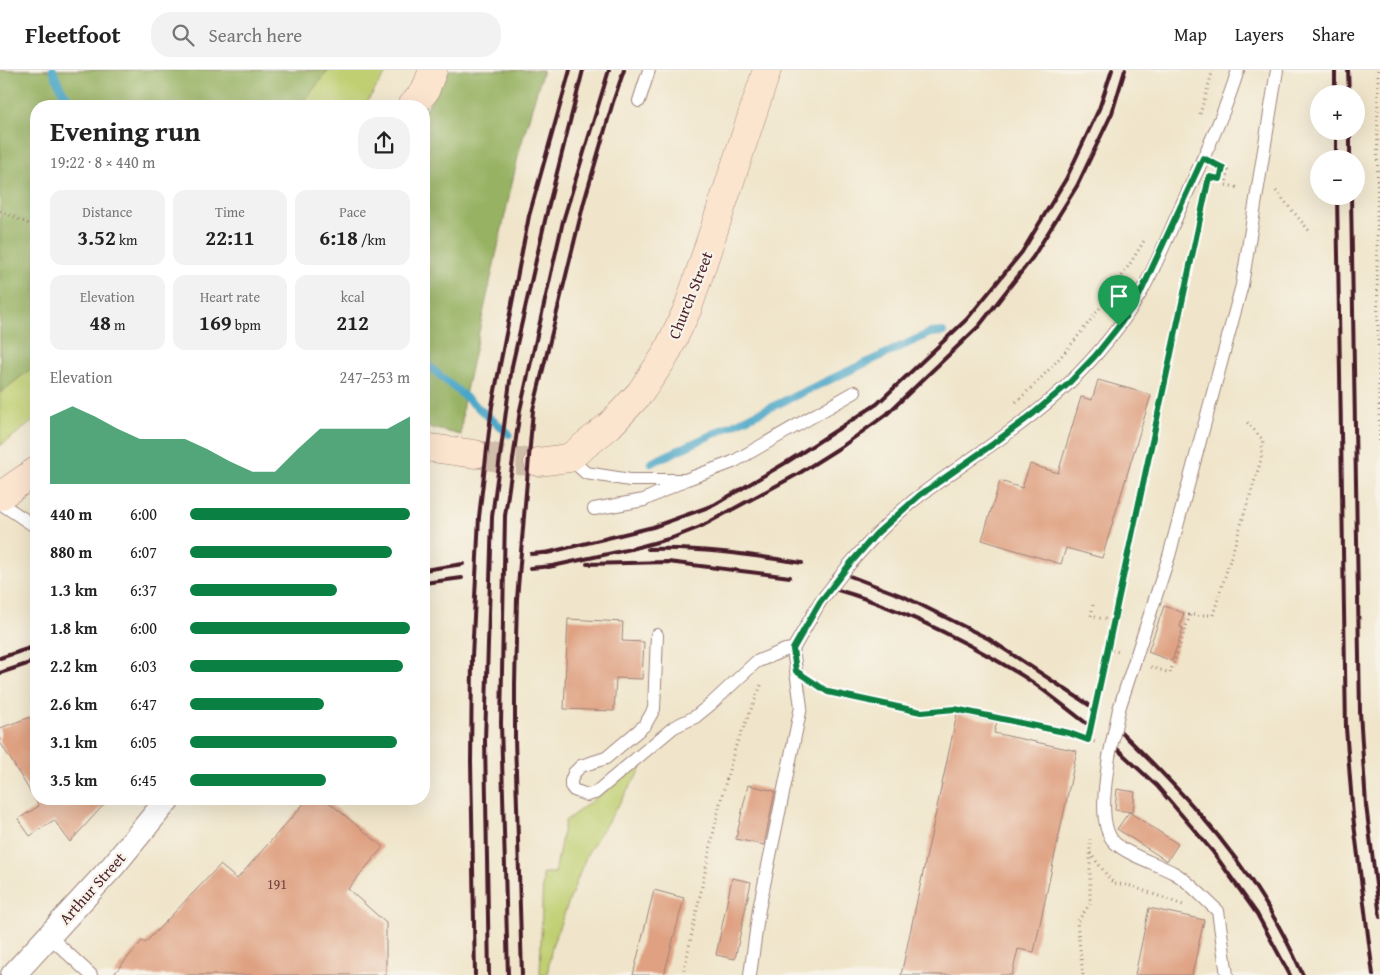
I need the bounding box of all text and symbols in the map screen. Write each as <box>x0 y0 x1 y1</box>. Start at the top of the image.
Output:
search box <box>151 12 501 57</box>
text: Fleetfoot <box>25 17 121 52</box>
icon: search <box>169 21 197 49</box>
text: Search here <box>209 21 302 49</box>
text: Map <box>1174 21 1207 48</box>
text: Layers <box>1235 21 1284 48</box>
text: Share <box>1312 21 1355 48</box>
map controls <box>1310 85 1365 205</box>
button: + <box>1310 85 1365 140</box>
text: Evening run <box>50 110 201 151</box>
button: share <box>358 117 410 169</box>
text: 19:22 · 8 × 440 m <box>50 150 155 174</box>
button: − <box>1310 150 1365 205</box>
text: Distance <box>82 202 132 222</box>
text: Time <box>215 202 245 222</box>
text: Pace <box>339 202 366 222</box>
text: 3.52 <box>77 222 116 253</box>
text: 22:11 <box>205 222 255 253</box>
text: 6:18 <box>319 222 358 253</box>
text: km <box>116 230 137 250</box>
text: /km <box>358 230 386 250</box>
street label: Church Street <box>662 247 719 342</box>
pin <box>1098 275 1140 326</box>
icon: arrive <box>1105 282 1133 310</box>
text: Elevation <box>80 287 135 307</box>
text: Heart rate <box>200 287 260 307</box>
text: kcal <box>341 287 365 307</box>
text: 48 <box>89 307 111 338</box>
text: 169 <box>199 307 232 338</box>
text: 212 <box>336 307 369 338</box>
text: m <box>111 315 125 335</box>
text: bpm <box>232 315 261 335</box>
text: Elevation <box>50 365 113 389</box>
text: 247–253 m <box>340 365 410 389</box>
text: 440 m <box>50 502 92 526</box>
text: 6:00 <box>130 502 157 526</box>
text: 880 m <box>50 540 92 564</box>
text: 6:07 <box>130 540 157 564</box>
text: 1.3 km <box>50 578 97 602</box>
text: 6:37 <box>130 578 157 602</box>
text: 1.8 km <box>50 616 97 640</box>
text: 6:00 <box>130 616 157 640</box>
text: 2.2 km <box>50 654 97 678</box>
text: 6:03 <box>130 654 157 678</box>
text: 2.6 km <box>50 692 97 716</box>
text: 6:47 <box>130 692 157 716</box>
text: 3.1 km <box>50 730 97 754</box>
text: 6:05 <box>130 730 157 754</box>
text: 3.5 km <box>50 768 97 792</box>
text: 6:45 <box>130 768 157 792</box>
street label: Arthur Street <box>53 846 131 930</box>
house number: 191 <box>267 874 287 894</box>

